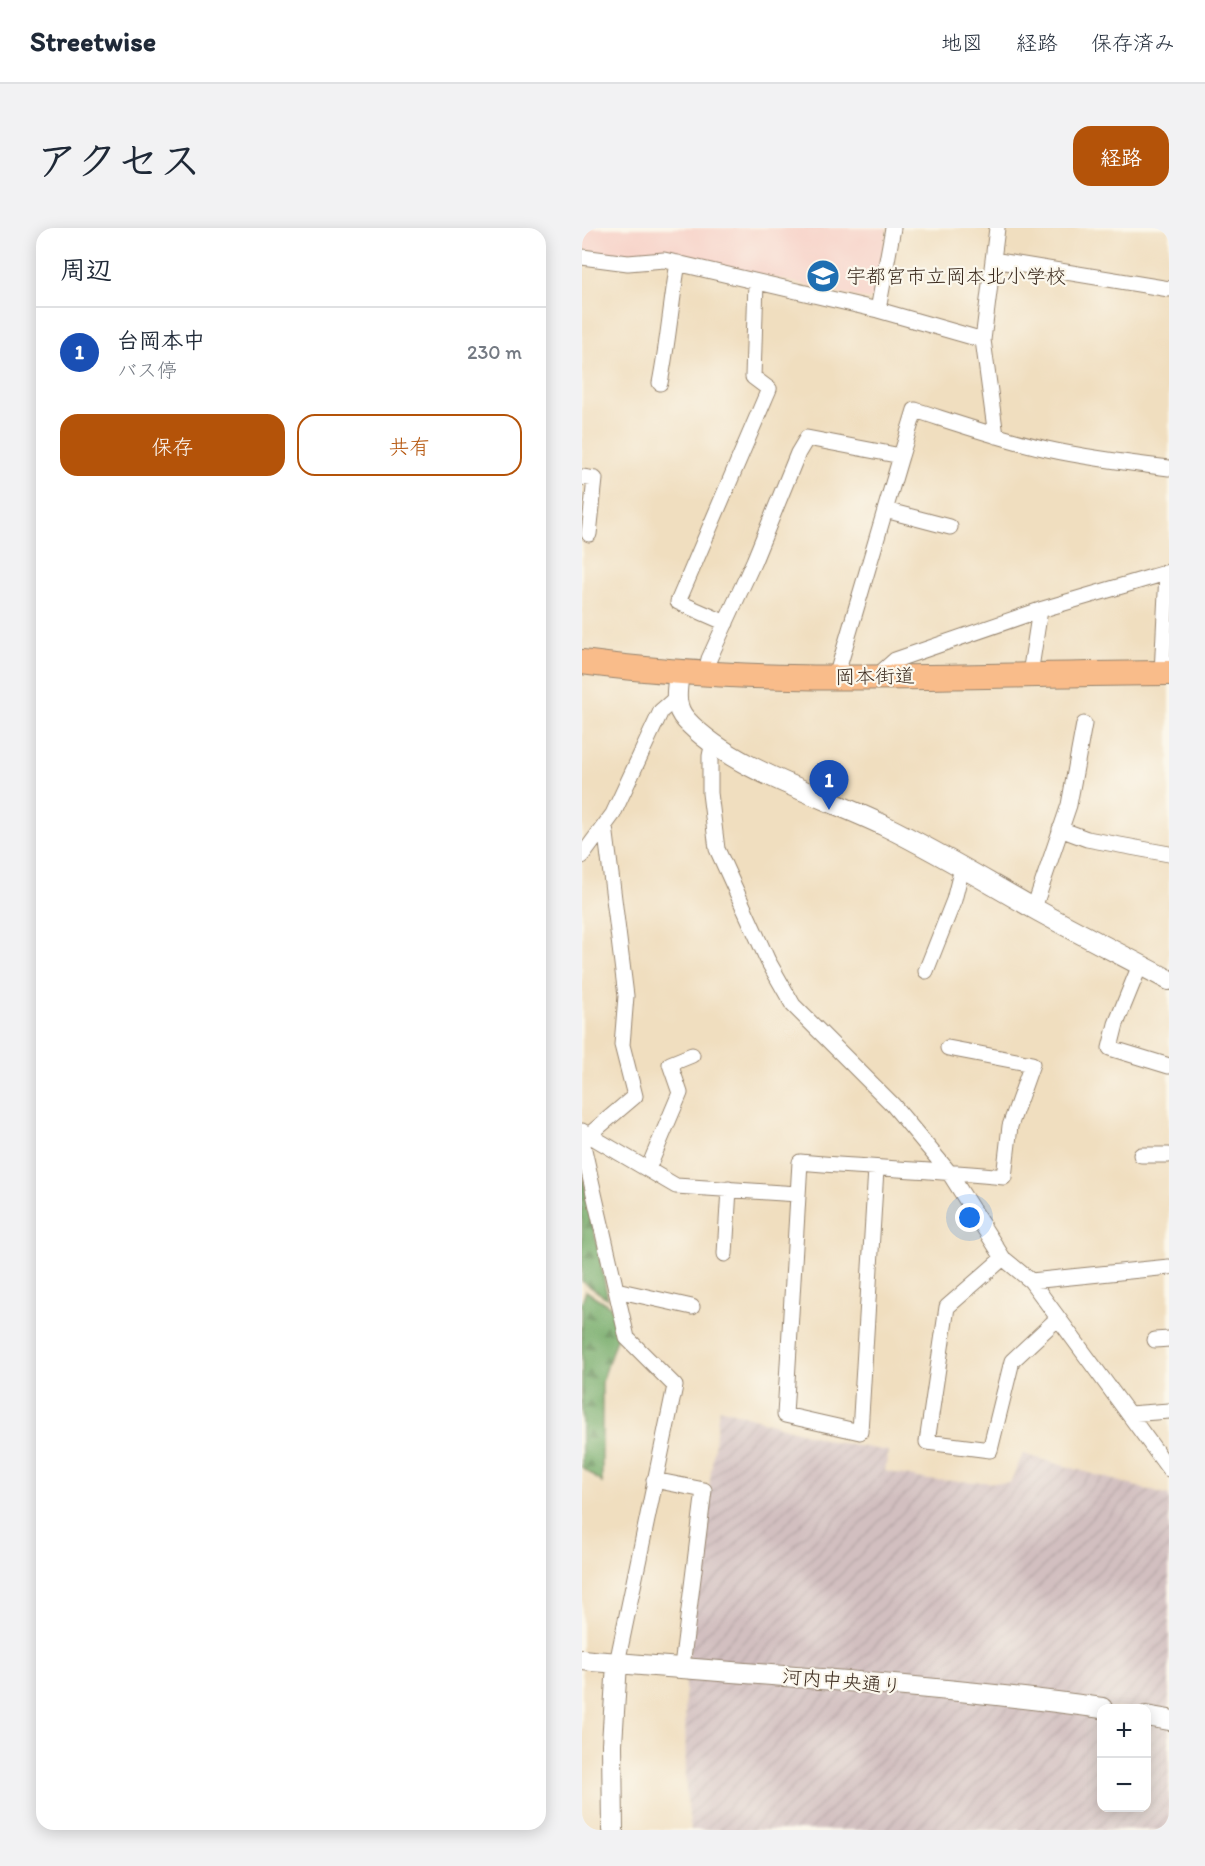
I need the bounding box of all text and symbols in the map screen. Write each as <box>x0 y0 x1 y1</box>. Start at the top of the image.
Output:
text: Streetwise <box>30 24 156 58</box>
text: 地図 <box>941 30 983 55</box>
text: 経路 <box>1016 30 1058 55</box>
text: 保存済み <box>1091 30 1175 55</box>
button: 経路 <box>1073 126 1169 186</box>
text: アクセス <box>36 135 201 186</box>
text: 周辺 <box>60 254 112 286</box>
school or university icon: 宇都宮市立岡本北小学校 <box>805 258 841 294</box>
place label: 宇都宮市立岡本北小学校 <box>846 264 1066 288</box>
text: 台岡本中 <box>117 327 205 354</box>
text: 1 <box>75 340 84 364</box>
text: 230 m <box>467 340 522 364</box>
text: バス停 <box>117 358 177 382</box>
button: 保存 <box>60 414 285 476</box>
button: 共有 <box>297 414 522 476</box>
street label: 岡本街道 <box>835 663 915 689</box>
pin: 1 <box>810 760 848 810</box>
your location <box>955 1203 984 1232</box>
street label: 河内中央通り <box>781 1664 903 1698</box>
map controls <box>1097 1704 1151 1812</box>
button: + <box>1097 1704 1151 1758</box>
button: − <box>1097 1758 1151 1812</box>

